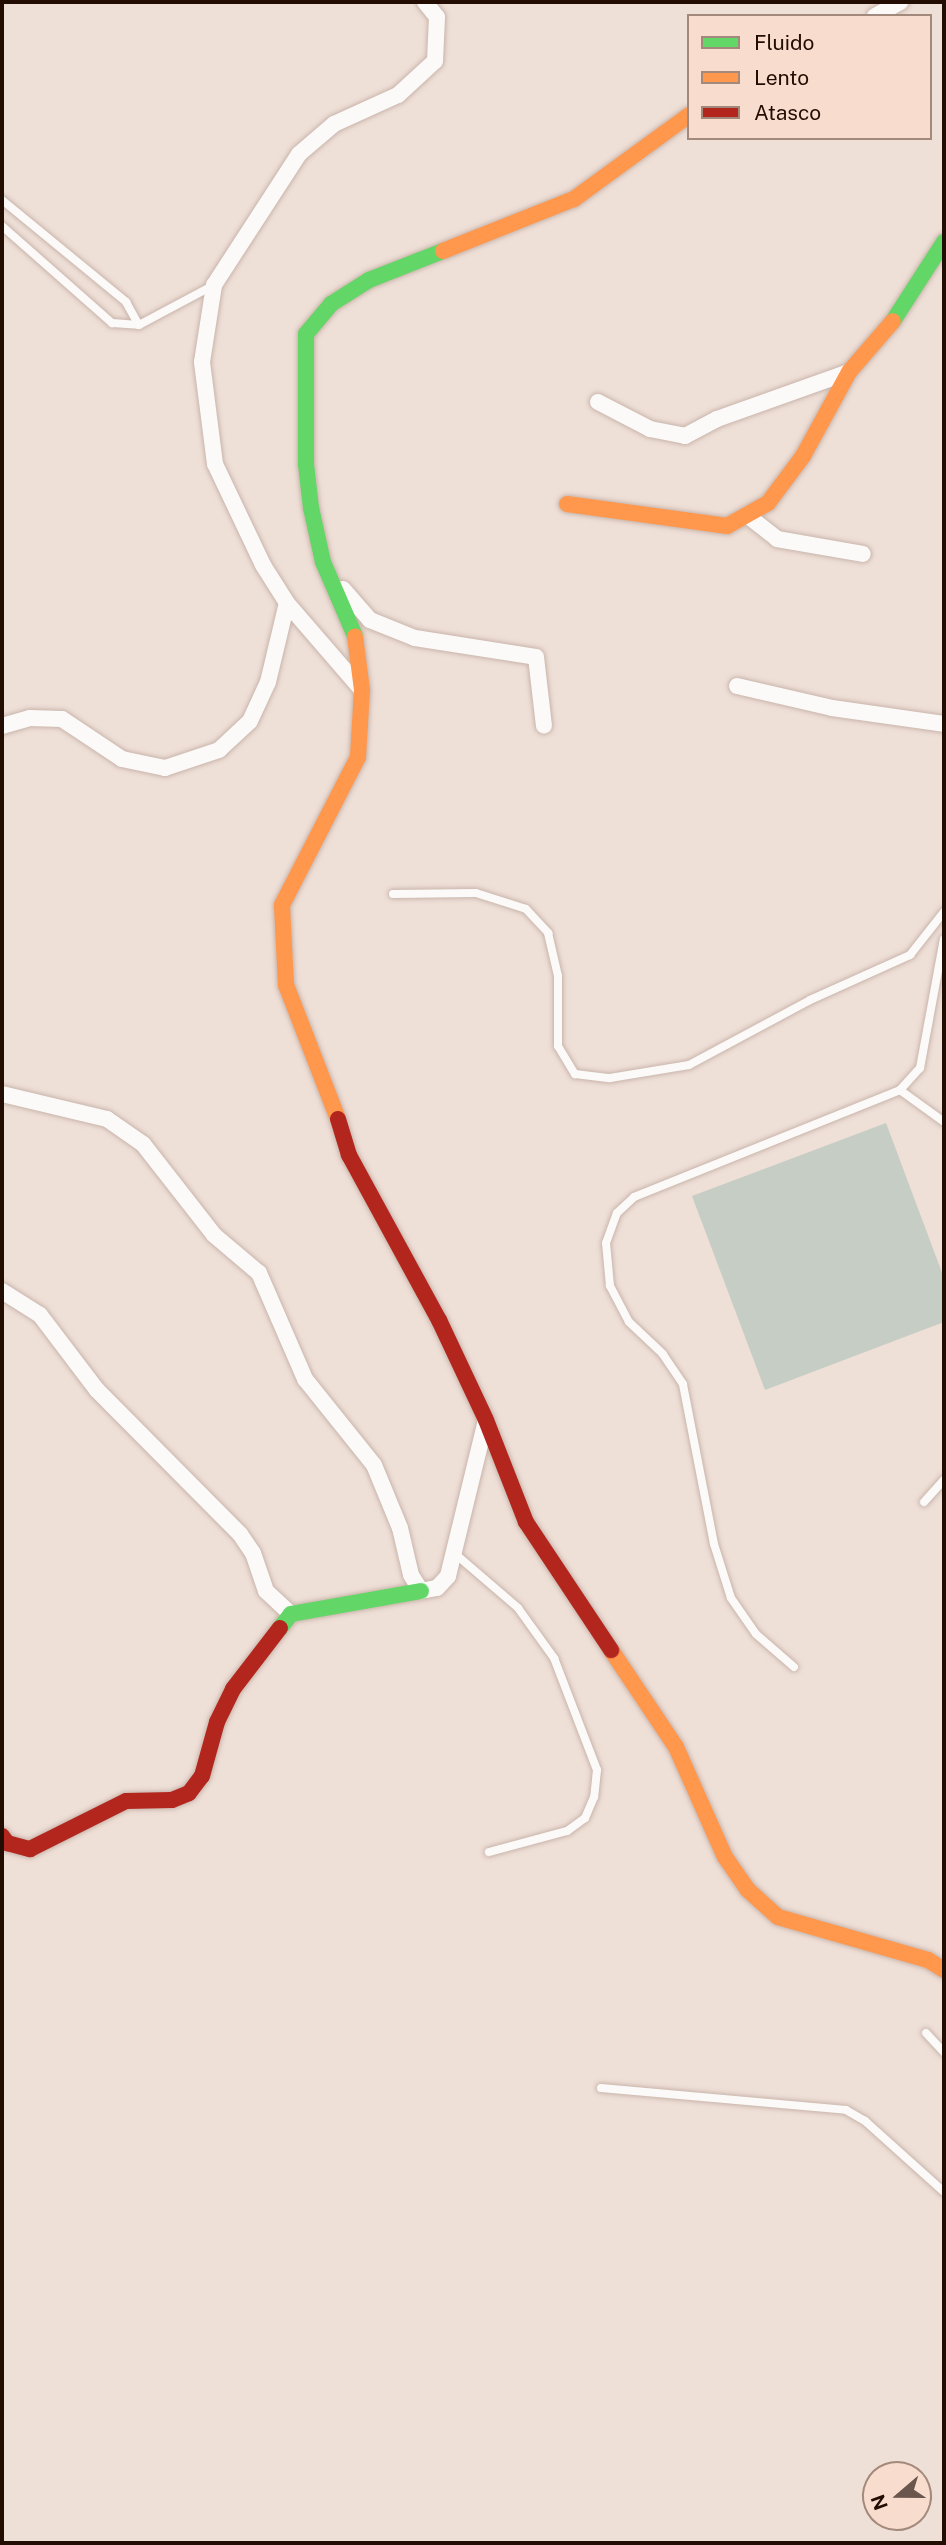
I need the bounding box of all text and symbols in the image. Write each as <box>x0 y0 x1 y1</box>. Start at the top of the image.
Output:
legend <box>687 14 932 140</box>
text: Fluido <box>754 30 814 55</box>
text: Lento <box>754 65 809 90</box>
text: Atasco <box>754 100 821 125</box>
north arrow <box>862 2461 932 2531</box>
text: N <box>866 2492 892 2513</box>

